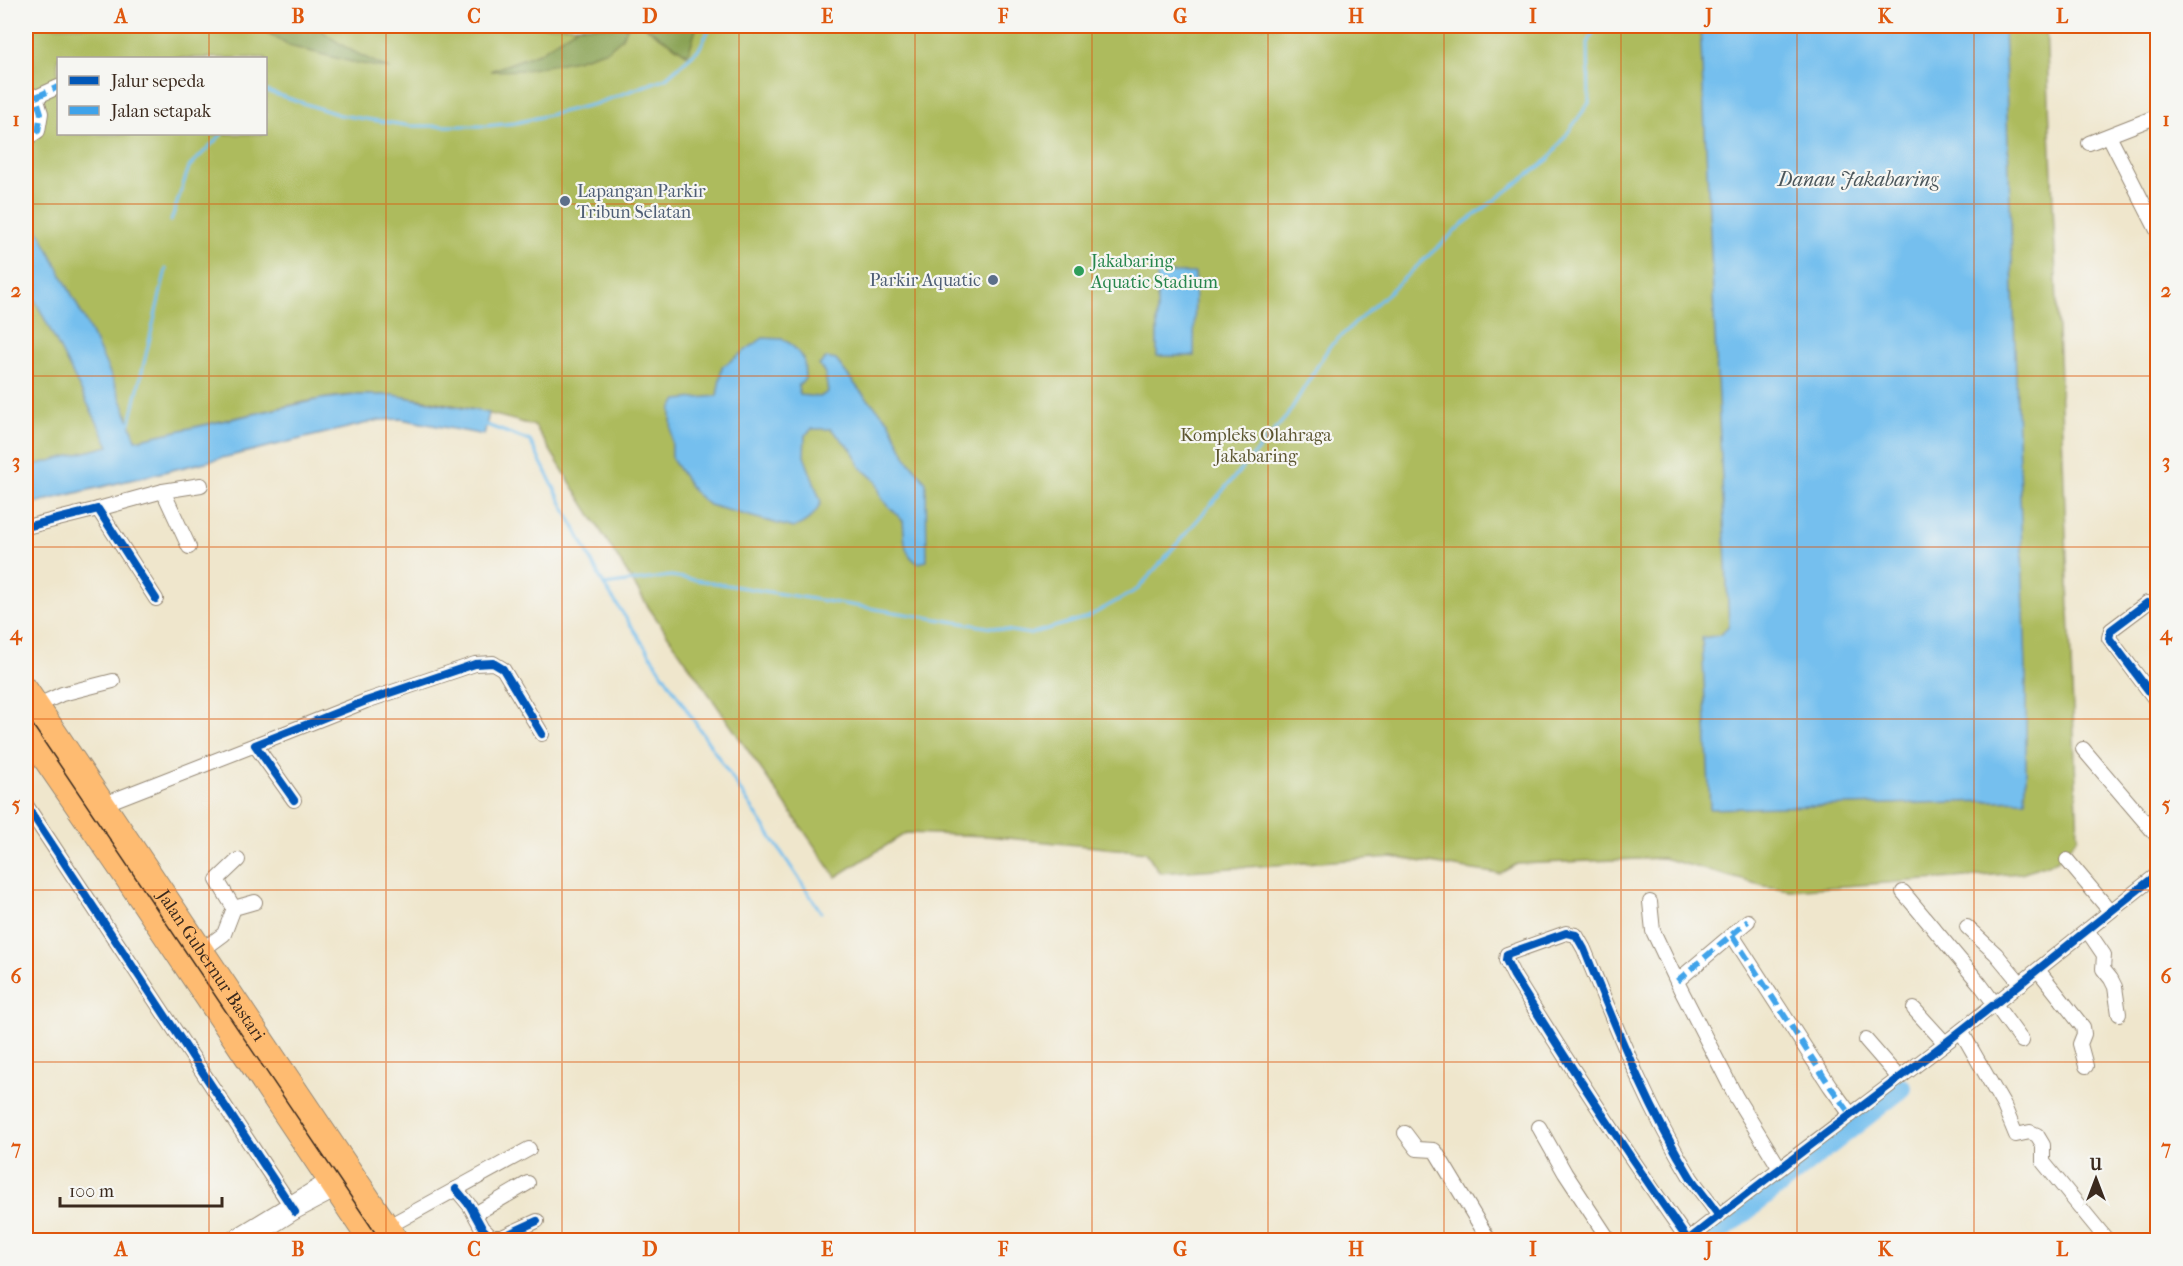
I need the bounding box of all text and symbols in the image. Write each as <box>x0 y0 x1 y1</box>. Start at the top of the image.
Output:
text: A <box>113 5 129 28</box>
text: B <box>291 5 305 28</box>
text: C <box>467 5 481 28</box>
text: D <box>642 5 658 28</box>
text: E <box>821 5 833 28</box>
text: F <box>997 5 1009 28</box>
text: G <box>1173 5 1187 28</box>
text: H <box>1348 5 1364 28</box>
text: I <box>1529 5 1537 28</box>
text: J <box>1703 5 1713 28</box>
text: K <box>1878 5 1894 28</box>
text: L <box>2056 5 2069 28</box>
legend <box>57 57 267 135</box>
text: Jalur sepeda <box>109 71 205 92</box>
text: Jalan setapak <box>109 101 212 122</box>
text: 1 <box>12 108 20 131</box>
text: 1 <box>2162 108 2170 131</box>
water label: Danau Jakabaring <box>1776 168 1939 191</box>
place label: Lapangan Parkir Tribun Selatan <box>577 181 706 223</box>
marker: Lapangan Parkir Tribun Selatan <box>558 194 572 208</box>
place label: Jakabaring Aquatic Stadium <box>1089 251 1218 293</box>
marker: Jakabaring Aquatic Stadium <box>1072 264 1086 278</box>
place label: Parkir Aquatic <box>869 270 981 291</box>
marker: Parkir Aquatic <box>986 273 1000 287</box>
text: 2 <box>11 279 21 302</box>
text: 2 <box>2161 279 2171 302</box>
park label: Kompleks Olahraga Jakabaring <box>1180 425 1332 467</box>
text: 3 <box>12 450 20 473</box>
text: 3 <box>2162 450 2170 473</box>
text: 4 <box>9 622 23 646</box>
text: 4 <box>2159 622 2173 646</box>
text: 5 <box>12 793 21 816</box>
text: 5 <box>2162 793 2171 816</box>
street label: Jalan Gubernur Bastari <box>152 884 270 1046</box>
text: 6 <box>11 965 23 988</box>
text: 6 <box>2161 965 2173 988</box>
text: 7 <box>10 1136 21 1159</box>
text: 7 <box>2160 1136 2171 1159</box>
north arrow <box>2066 1149 2126 1209</box>
text: U <box>2089 1155 2103 1174</box>
scale bar <box>60 1170 222 1208</box>
text: 100 m <box>69 1181 114 1202</box>
text: A <box>113 1238 129 1261</box>
text: B <box>291 1238 305 1261</box>
text: C <box>467 1238 481 1261</box>
text: D <box>642 1238 658 1261</box>
text: E <box>821 1238 833 1261</box>
text: F <box>997 1238 1009 1261</box>
text: G <box>1173 1238 1187 1261</box>
text: H <box>1348 1238 1364 1261</box>
text: I <box>1529 1238 1537 1261</box>
text: J <box>1703 1238 1713 1261</box>
text: K <box>1878 1238 1894 1261</box>
text: L <box>2056 1238 2069 1261</box>

